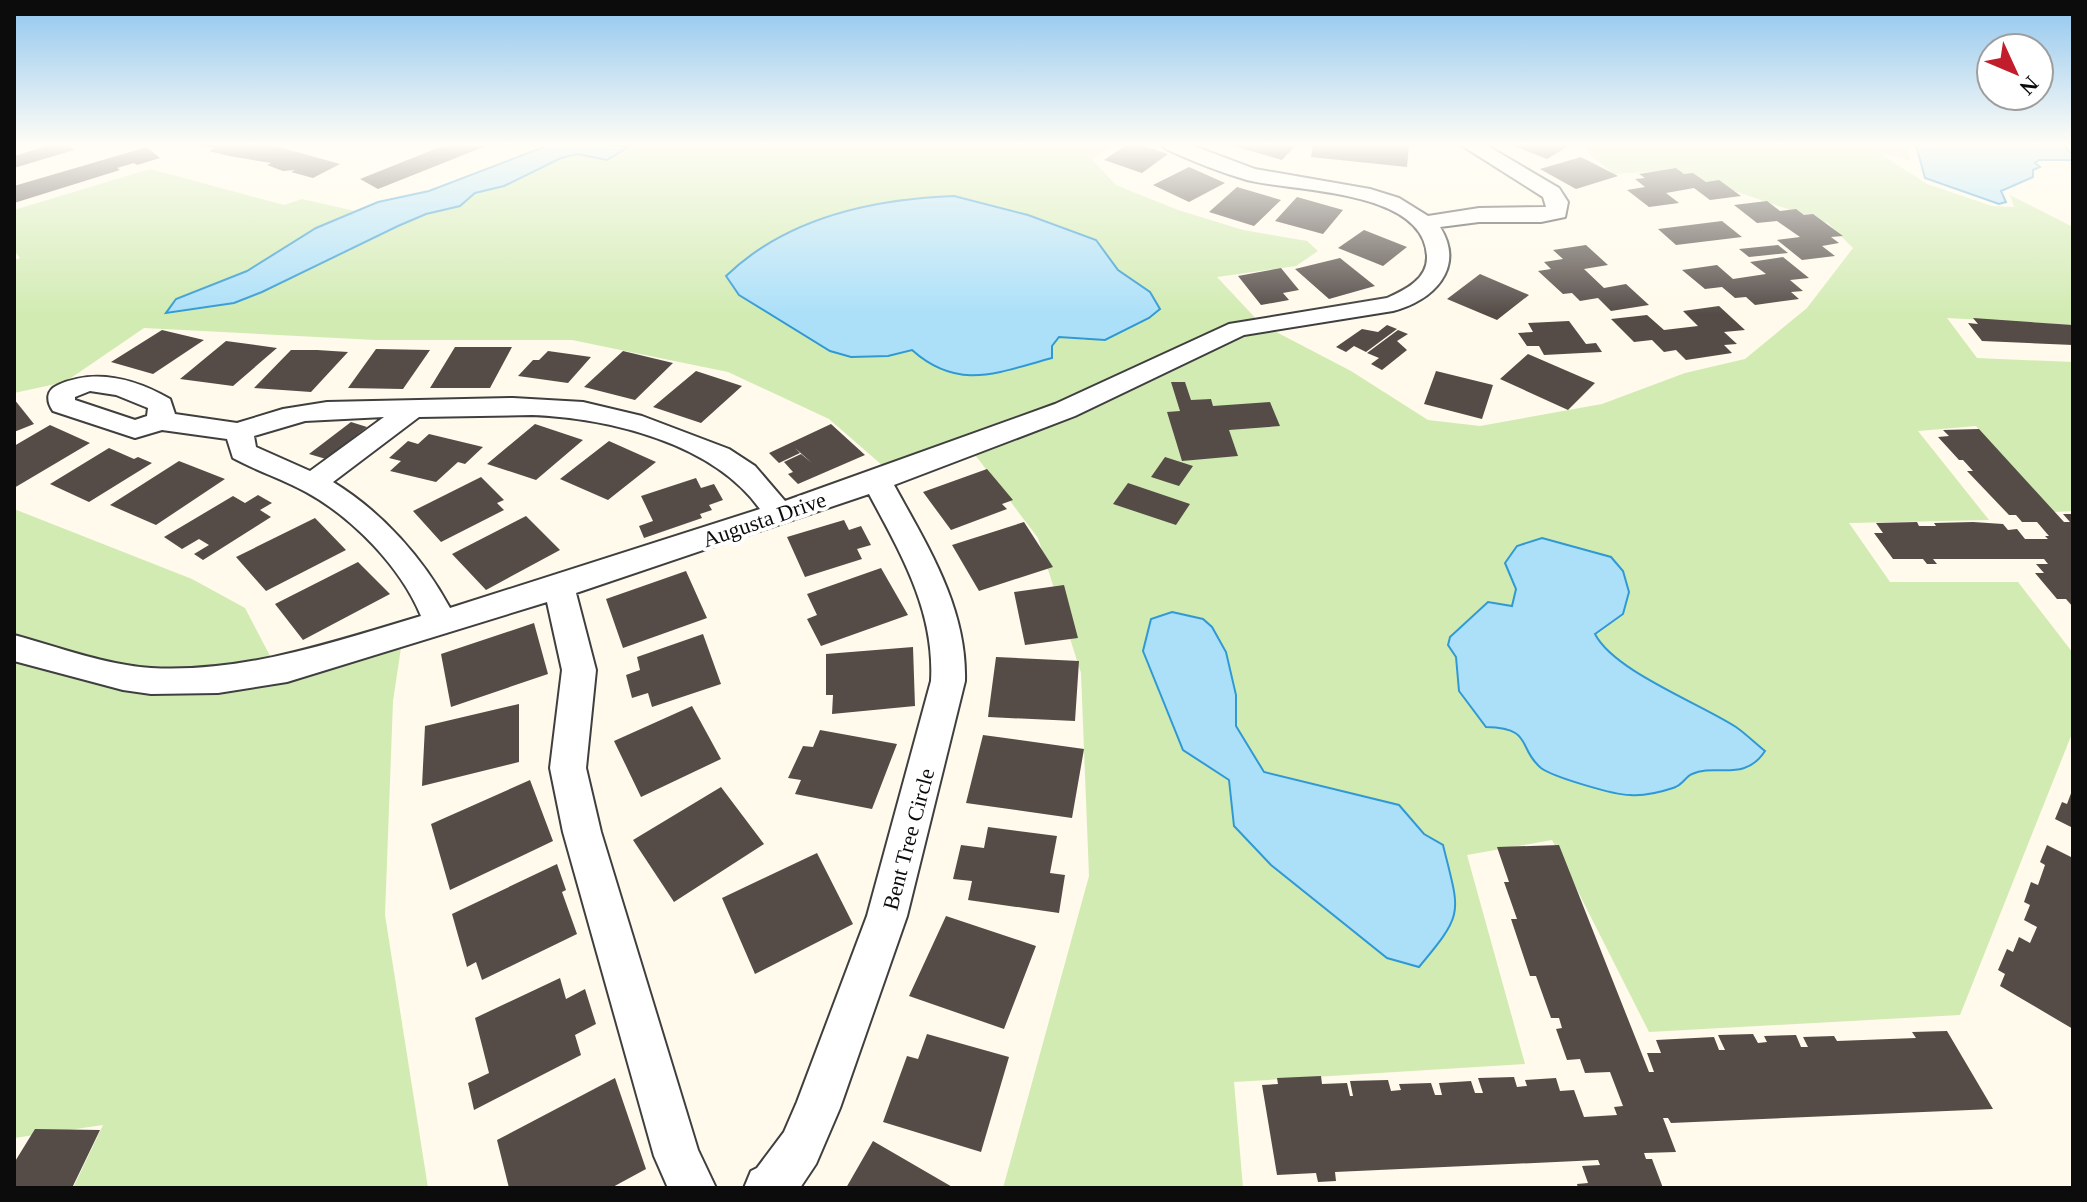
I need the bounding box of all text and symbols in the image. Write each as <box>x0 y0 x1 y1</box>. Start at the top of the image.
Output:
north arrow <box>1975 32 2055 112</box>
text: N <box>2014 71 2044 100</box>
street label: Augusta Drive <box>699 487 829 552</box>
street label: Bent Tree Circle <box>878 766 939 913</box>

